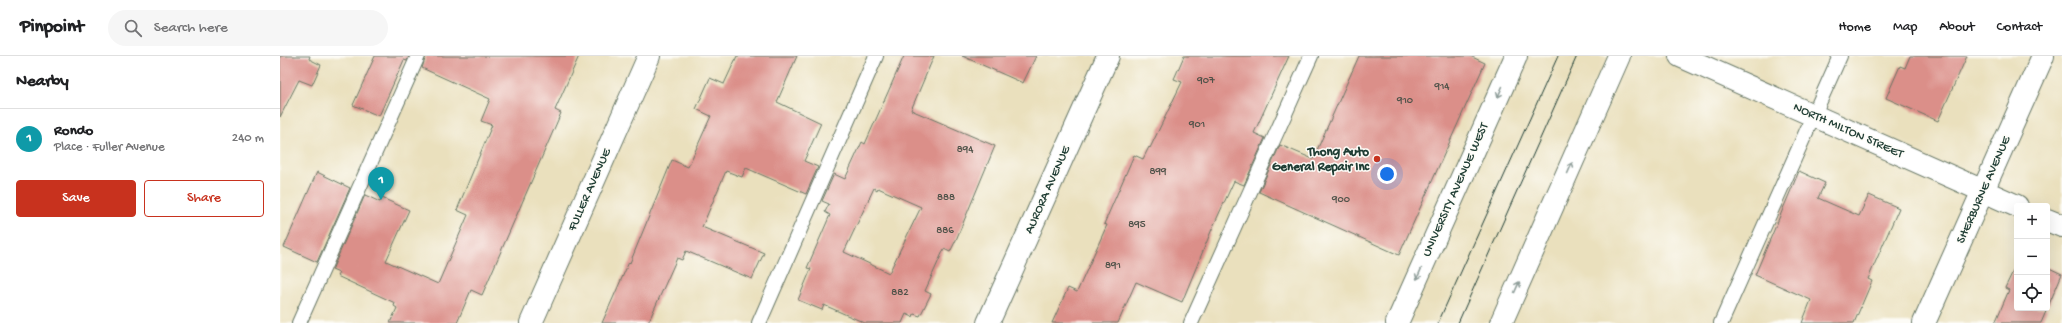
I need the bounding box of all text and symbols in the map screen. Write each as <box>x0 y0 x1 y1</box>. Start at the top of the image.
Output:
search box <box>108 10 388 46</box>
text: Pinpoint <box>20 16 84 39</box>
icon: search <box>122 17 144 39</box>
text: Search here <box>154 19 228 37</box>
text: Home <box>1839 19 1871 36</box>
text: Map <box>1893 19 1917 36</box>
text: About <box>1939 19 1975 36</box>
text: Contact <box>1997 19 2042 36</box>
text: Nearby <box>16 72 69 92</box>
house number: 907 <box>1196 75 1215 87</box>
house number: 914 <box>1433 81 1450 93</box>
one-way arrow <box>1496 85 1503 97</box>
house number: 910 <box>1396 95 1413 107</box>
street label: NORTH MILTON STREET <box>1791 100 1906 162</box>
house number: 901 <box>1188 119 1205 131</box>
street label: UNIVERSITY AVENUE WEST <box>1420 120 1493 259</box>
text: Rondo <box>54 122 93 140</box>
text: 1 <box>26 131 32 146</box>
text: 240 m <box>232 131 264 146</box>
street label: SHERBURNE AVENUE <box>1954 133 2015 246</box>
text: Place · Fuller Avenue <box>54 140 165 155</box>
street label: AURORA AVENUE <box>1022 143 1074 236</box>
house number: 894 <box>957 144 974 156</box>
place label: Thong Auto General Repair Inc <box>1272 145 1371 176</box>
street label: FULLER AVENUE <box>565 146 615 235</box>
marker: Thong Auto General Repair Inc <box>1372 154 1382 164</box>
one-way arrow <box>1567 163 1574 175</box>
your location <box>1377 164 1397 184</box>
house number: 899 <box>1149 166 1167 178</box>
pin: 1 <box>368 167 394 200</box>
button: Save <box>16 180 136 217</box>
button: Share <box>144 180 264 217</box>
house number: 888 <box>937 192 955 204</box>
house number: 900 <box>1331 194 1350 206</box>
map controls <box>2014 203 2050 311</box>
button: + <box>2014 203 2050 239</box>
house number: 895 <box>1128 219 1146 231</box>
house number: 886 <box>936 225 954 237</box>
button: − <box>2014 239 2050 275</box>
house number: 891 <box>1105 260 1121 272</box>
one-way arrow <box>1415 268 1422 280</box>
button: locate <box>2014 275 2050 311</box>
one-way arrow <box>1514 282 1521 294</box>
house number: 882 <box>891 287 909 299</box>

